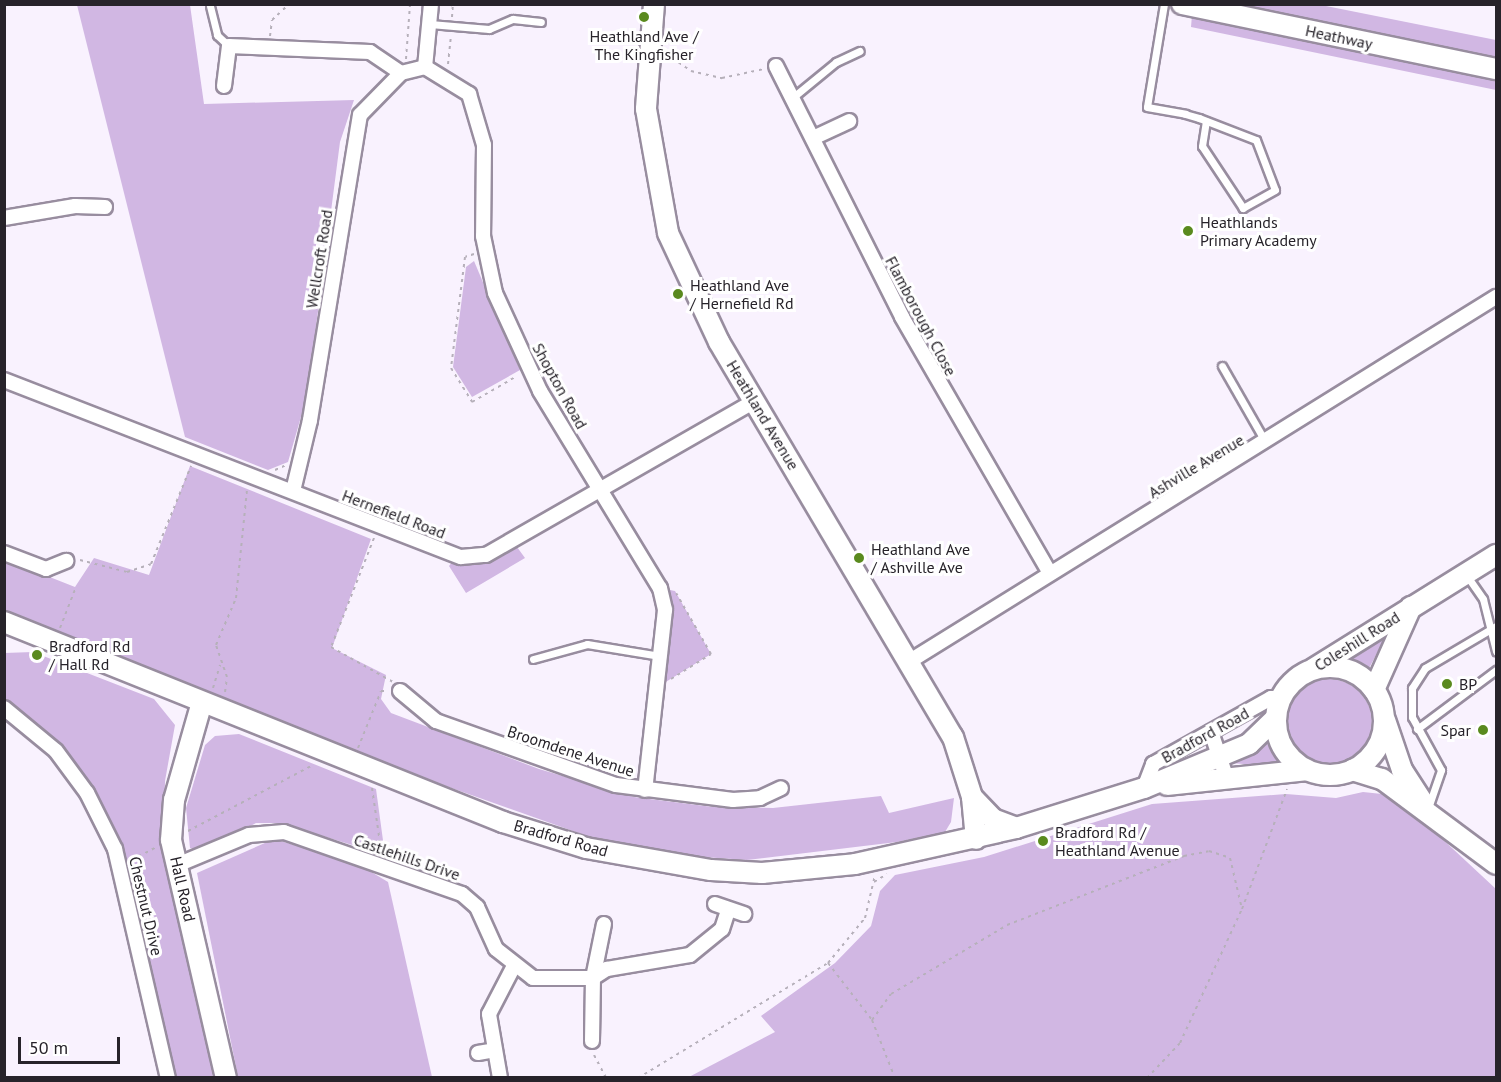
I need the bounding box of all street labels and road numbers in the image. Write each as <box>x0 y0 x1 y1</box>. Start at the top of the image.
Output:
street label: Heathway <box>1304 21 1374 53</box>
street label: Wellcroft Road <box>302 208 336 310</box>
street label: Flamborough Close <box>881 253 961 379</box>
street label: Shopton Road <box>529 340 591 432</box>
street label: Heathland Avenue <box>723 356 803 474</box>
street label: Ashville Avenue <box>1145 430 1247 502</box>
street label: Hernefield Road <box>339 485 449 543</box>
street label: Coleshill Road <box>1311 607 1403 675</box>
street label: Bradford Road <box>1158 703 1252 767</box>
street label: Broomdene Avenue <box>505 721 637 781</box>
street label: Bradford Road <box>512 815 610 861</box>
street label: Castlehills Drive <box>351 830 463 884</box>
street label: Chestnut Drive <box>125 855 167 957</box>
street label: Hall Road <box>166 855 200 923</box>

